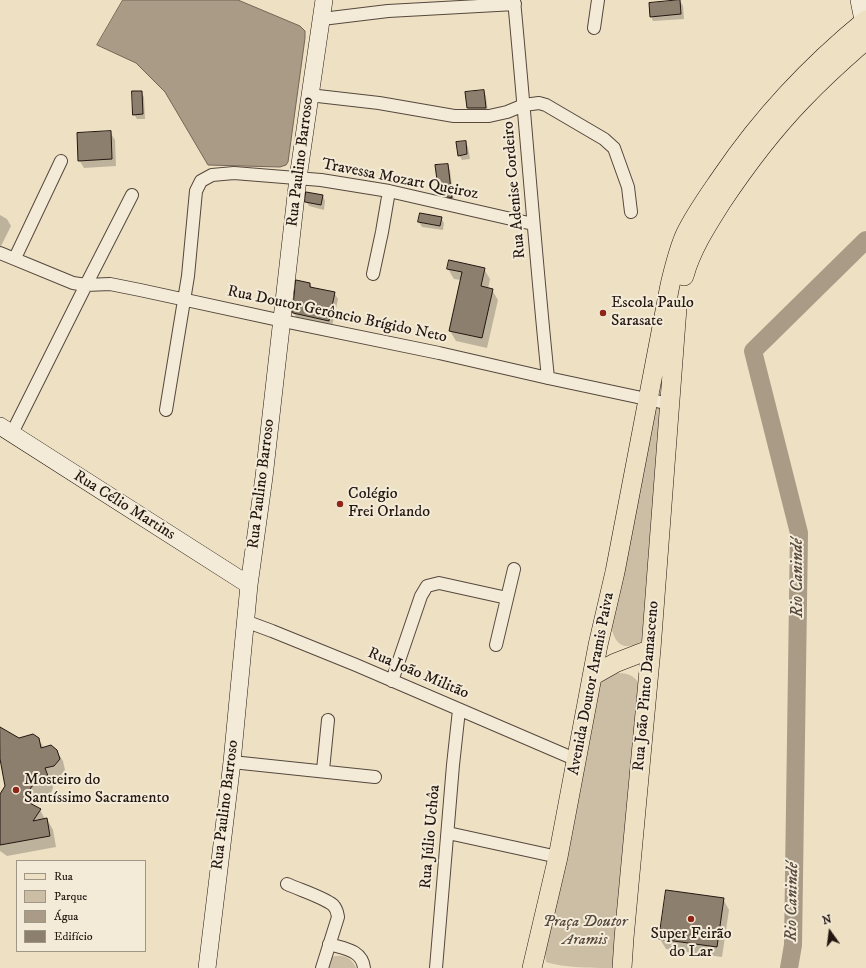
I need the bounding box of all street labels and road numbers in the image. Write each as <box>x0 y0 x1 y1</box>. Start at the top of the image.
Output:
street label: Rua Paulino Barroso <box>284 96 318 228</box>
street label: Rua Adenise Cordeiro <box>499 120 531 260</box>
street label: Travessa Mozart Queiroz <box>320 155 480 205</box>
street label: Rua Doutor Gerôncio Brígido Neto <box>225 282 449 348</box>
street label: Rua Paulino Barroso <box>245 418 279 550</box>
street label: Rua Célio Martins <box>70 467 178 545</box>
street label: Avenida Doutor Aramis Paiva <box>565 591 619 777</box>
street label: Rua João Pinto Damasceno <box>630 600 664 772</box>
street label: Rua João Militão <box>365 644 471 704</box>
street label: Rua Paulino Barroso <box>209 739 243 871</box>
street label: Rua Júlio Uchôa <box>417 784 445 890</box>

